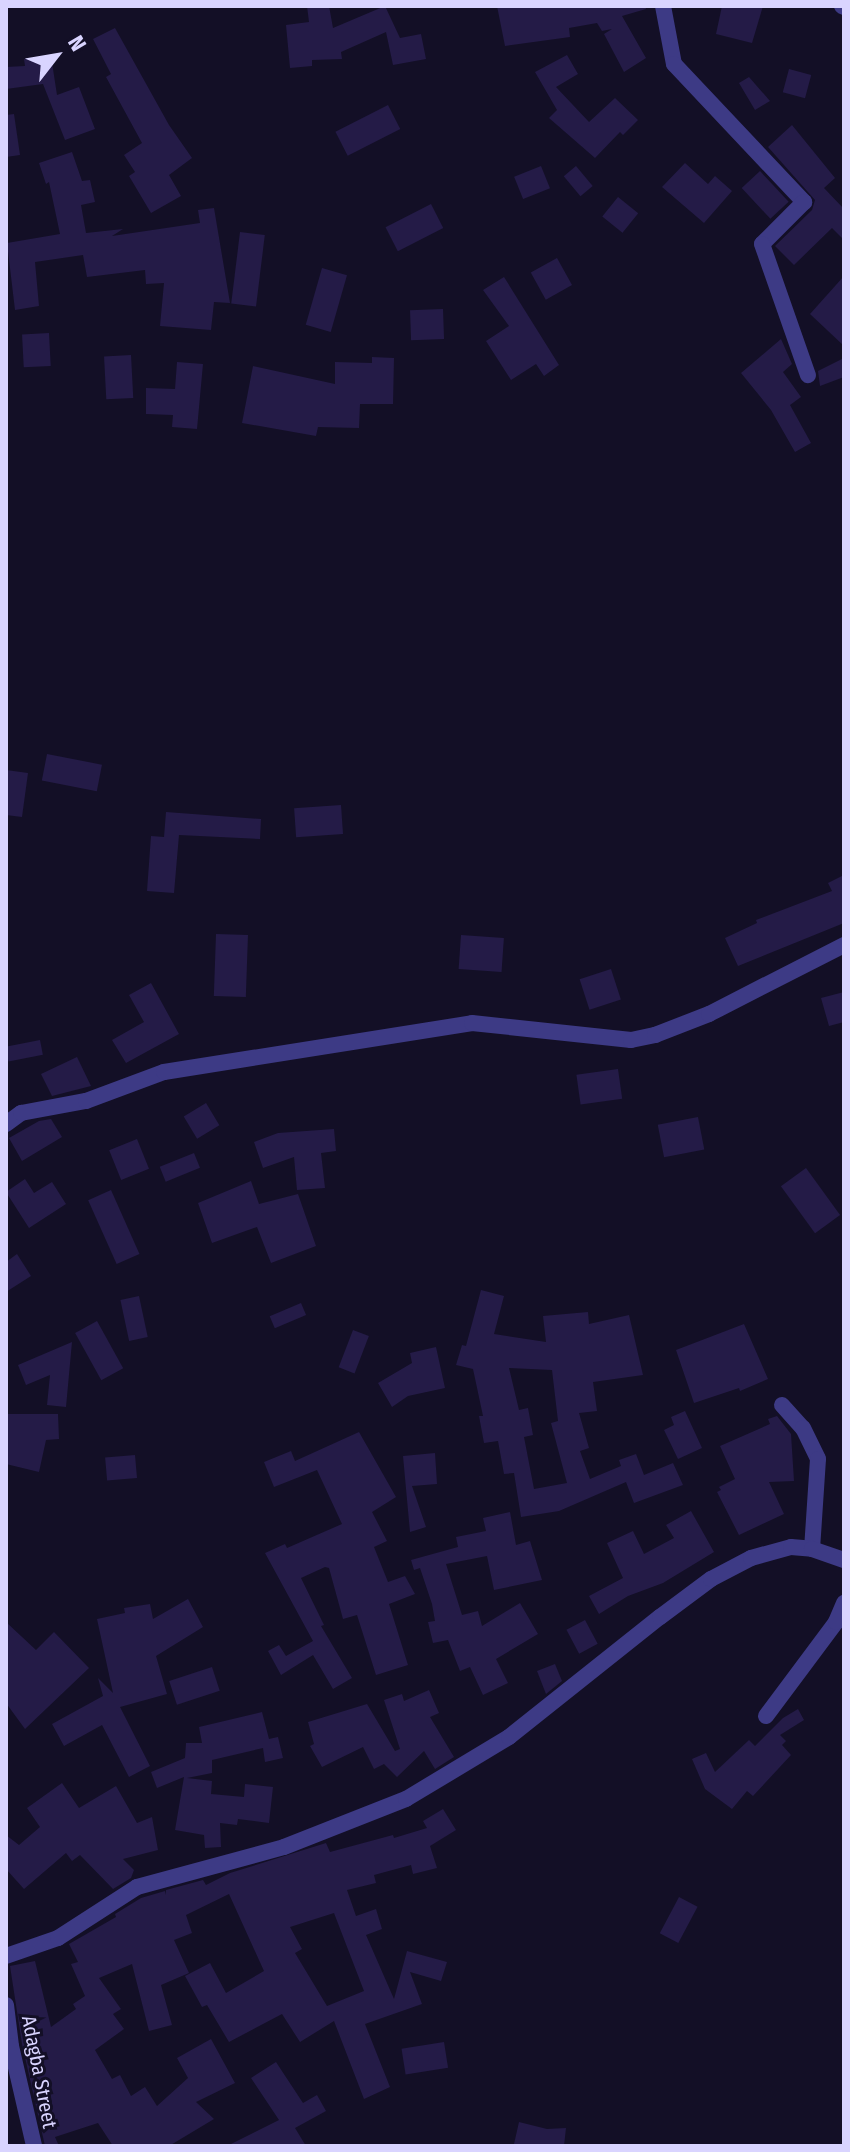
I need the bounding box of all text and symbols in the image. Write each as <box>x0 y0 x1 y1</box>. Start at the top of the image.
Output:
north arrow <box>16 16 96 96</box>
text: N <box>62 31 92 56</box>
street label: Adagba Street <box>16 2014 62 2130</box>

